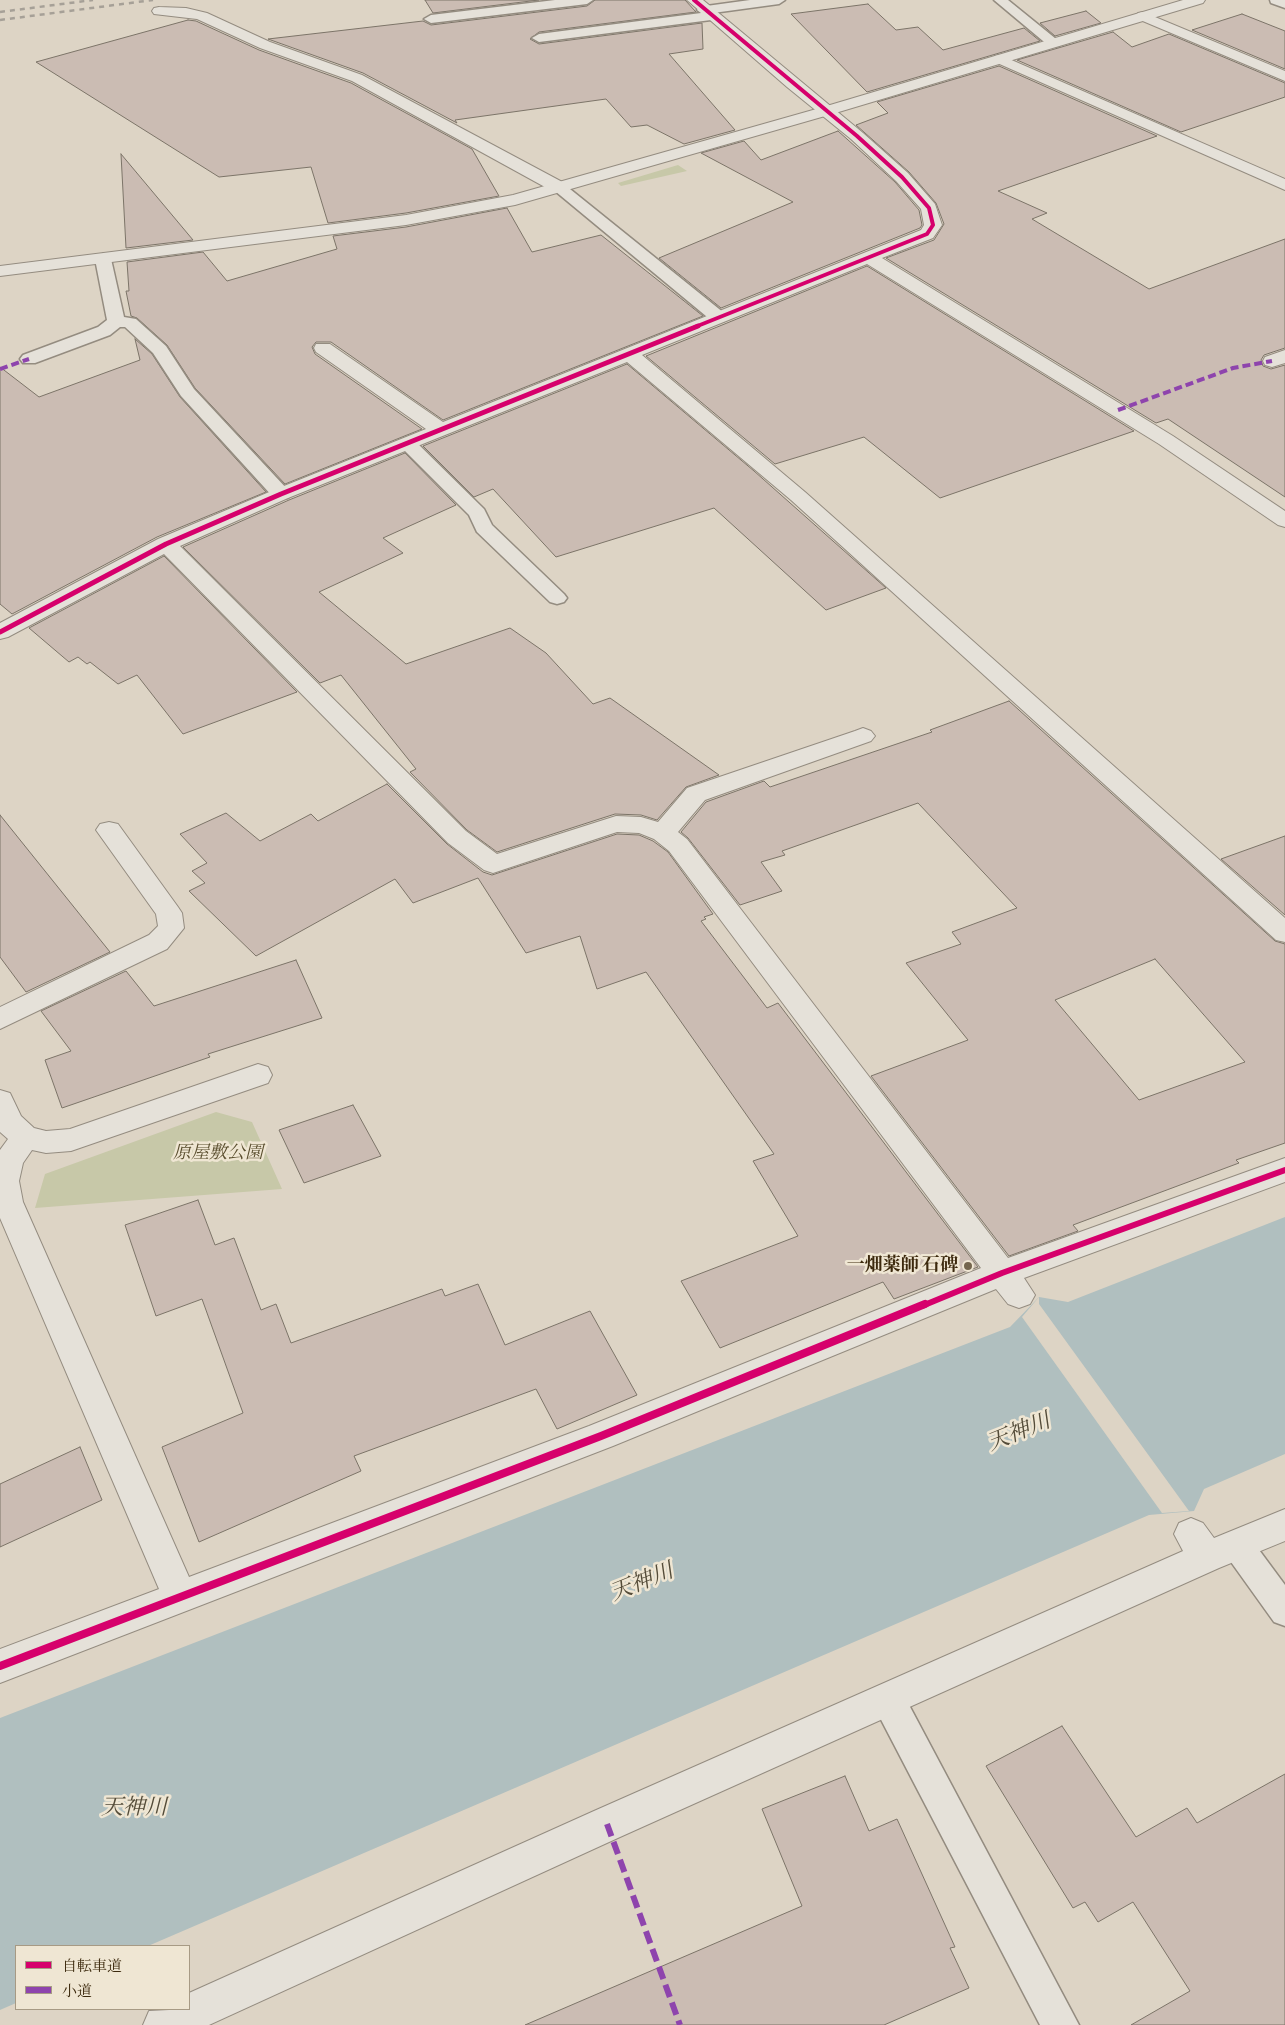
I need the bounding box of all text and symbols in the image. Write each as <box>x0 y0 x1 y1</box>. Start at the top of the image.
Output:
park label: 原屋敷公園 <box>173 1143 263 1165</box>
place label: 一畑薬師 石碑 <box>847 1255 958 1277</box>
marker: 一畑薬師 石碑 <box>962 1260 974 1272</box>
water label: 天神川 <box>983 1408 1055 1458</box>
water label: 天神川 <box>606 1558 678 1608</box>
water label: 天神川 <box>101 1796 167 1822</box>
legend <box>15 1945 190 2010</box>
text: 自転車道 <box>62 1956 122 1976</box>
text: 小道 <box>62 1981 92 2001</box>

